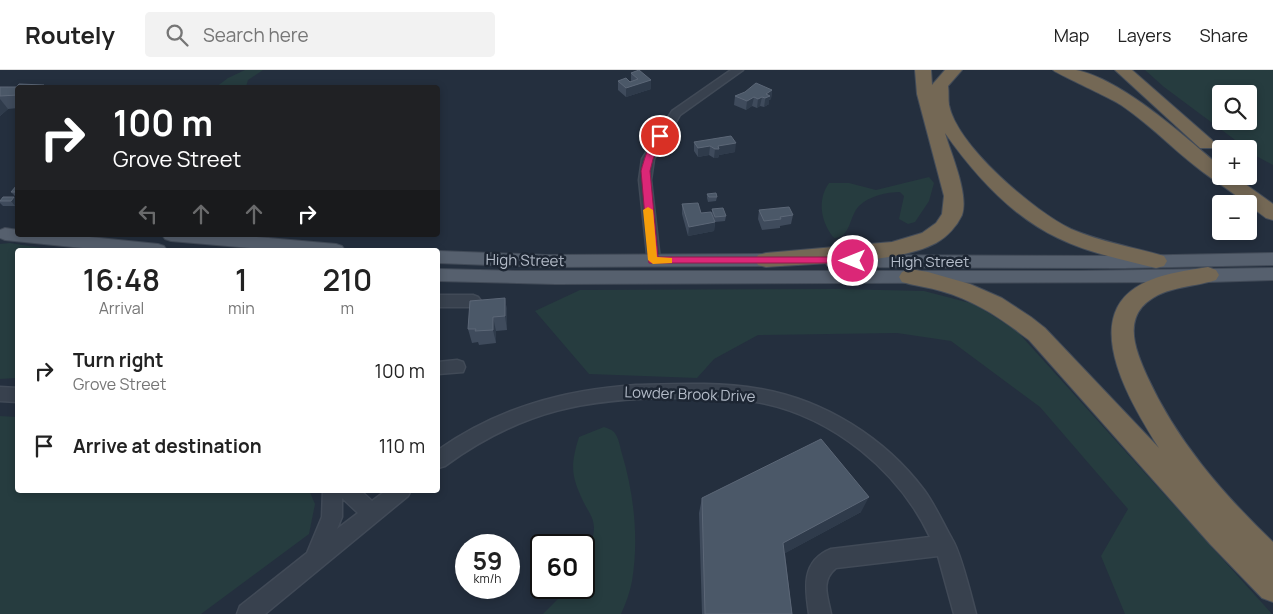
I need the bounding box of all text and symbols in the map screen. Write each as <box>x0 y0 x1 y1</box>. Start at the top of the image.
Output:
search box <box>145 12 495 57</box>
text: Routely <box>25 18 115 51</box>
icon: search <box>163 21 191 49</box>
text: Search here <box>203 22 309 48</box>
text: Map <box>1054 23 1089 47</box>
text: Layers <box>1117 23 1171 47</box>
text: Share <box>1199 23 1248 47</box>
map controls <box>1212 85 1257 240</box>
button: search <box>1212 85 1257 130</box>
text: 100 m <box>113 99 213 147</box>
icon: right <box>30 105 95 170</box>
pin <box>639 115 681 157</box>
icon: arrive <box>646 122 674 150</box>
button: + <box>1212 140 1257 185</box>
text: Grove Street <box>113 144 241 174</box>
button: − <box>1212 195 1257 240</box>
icon: left <box>134 200 162 228</box>
icon: ahead <box>187 200 215 228</box>
icon: ahead <box>240 200 268 228</box>
icon: right <box>293 200 321 228</box>
position arrow <box>826 234 878 286</box>
street label: High Street <box>486 249 564 271</box>
street label: High Street <box>891 251 969 272</box>
text: 16:48 <box>83 259 160 300</box>
text: 1 <box>235 259 248 300</box>
text: 210 <box>323 259 372 300</box>
text: Arrival <box>99 297 144 319</box>
text: min <box>228 297 255 319</box>
text: m <box>341 297 354 319</box>
text: Turn right <box>73 347 163 373</box>
icon: right <box>30 357 58 385</box>
text: 100 m <box>374 358 425 384</box>
text: Grove Street <box>73 373 166 395</box>
street label: Lowder Brook Drive <box>624 381 756 407</box>
icon: arrive <box>30 432 58 460</box>
text: Arrive at destination <box>73 433 262 459</box>
text: 110 m <box>379 433 425 459</box>
speed limit sign: 60 <box>530 534 595 599</box>
text: 59 <box>472 543 503 578</box>
text: km/h <box>474 570 501 587</box>

